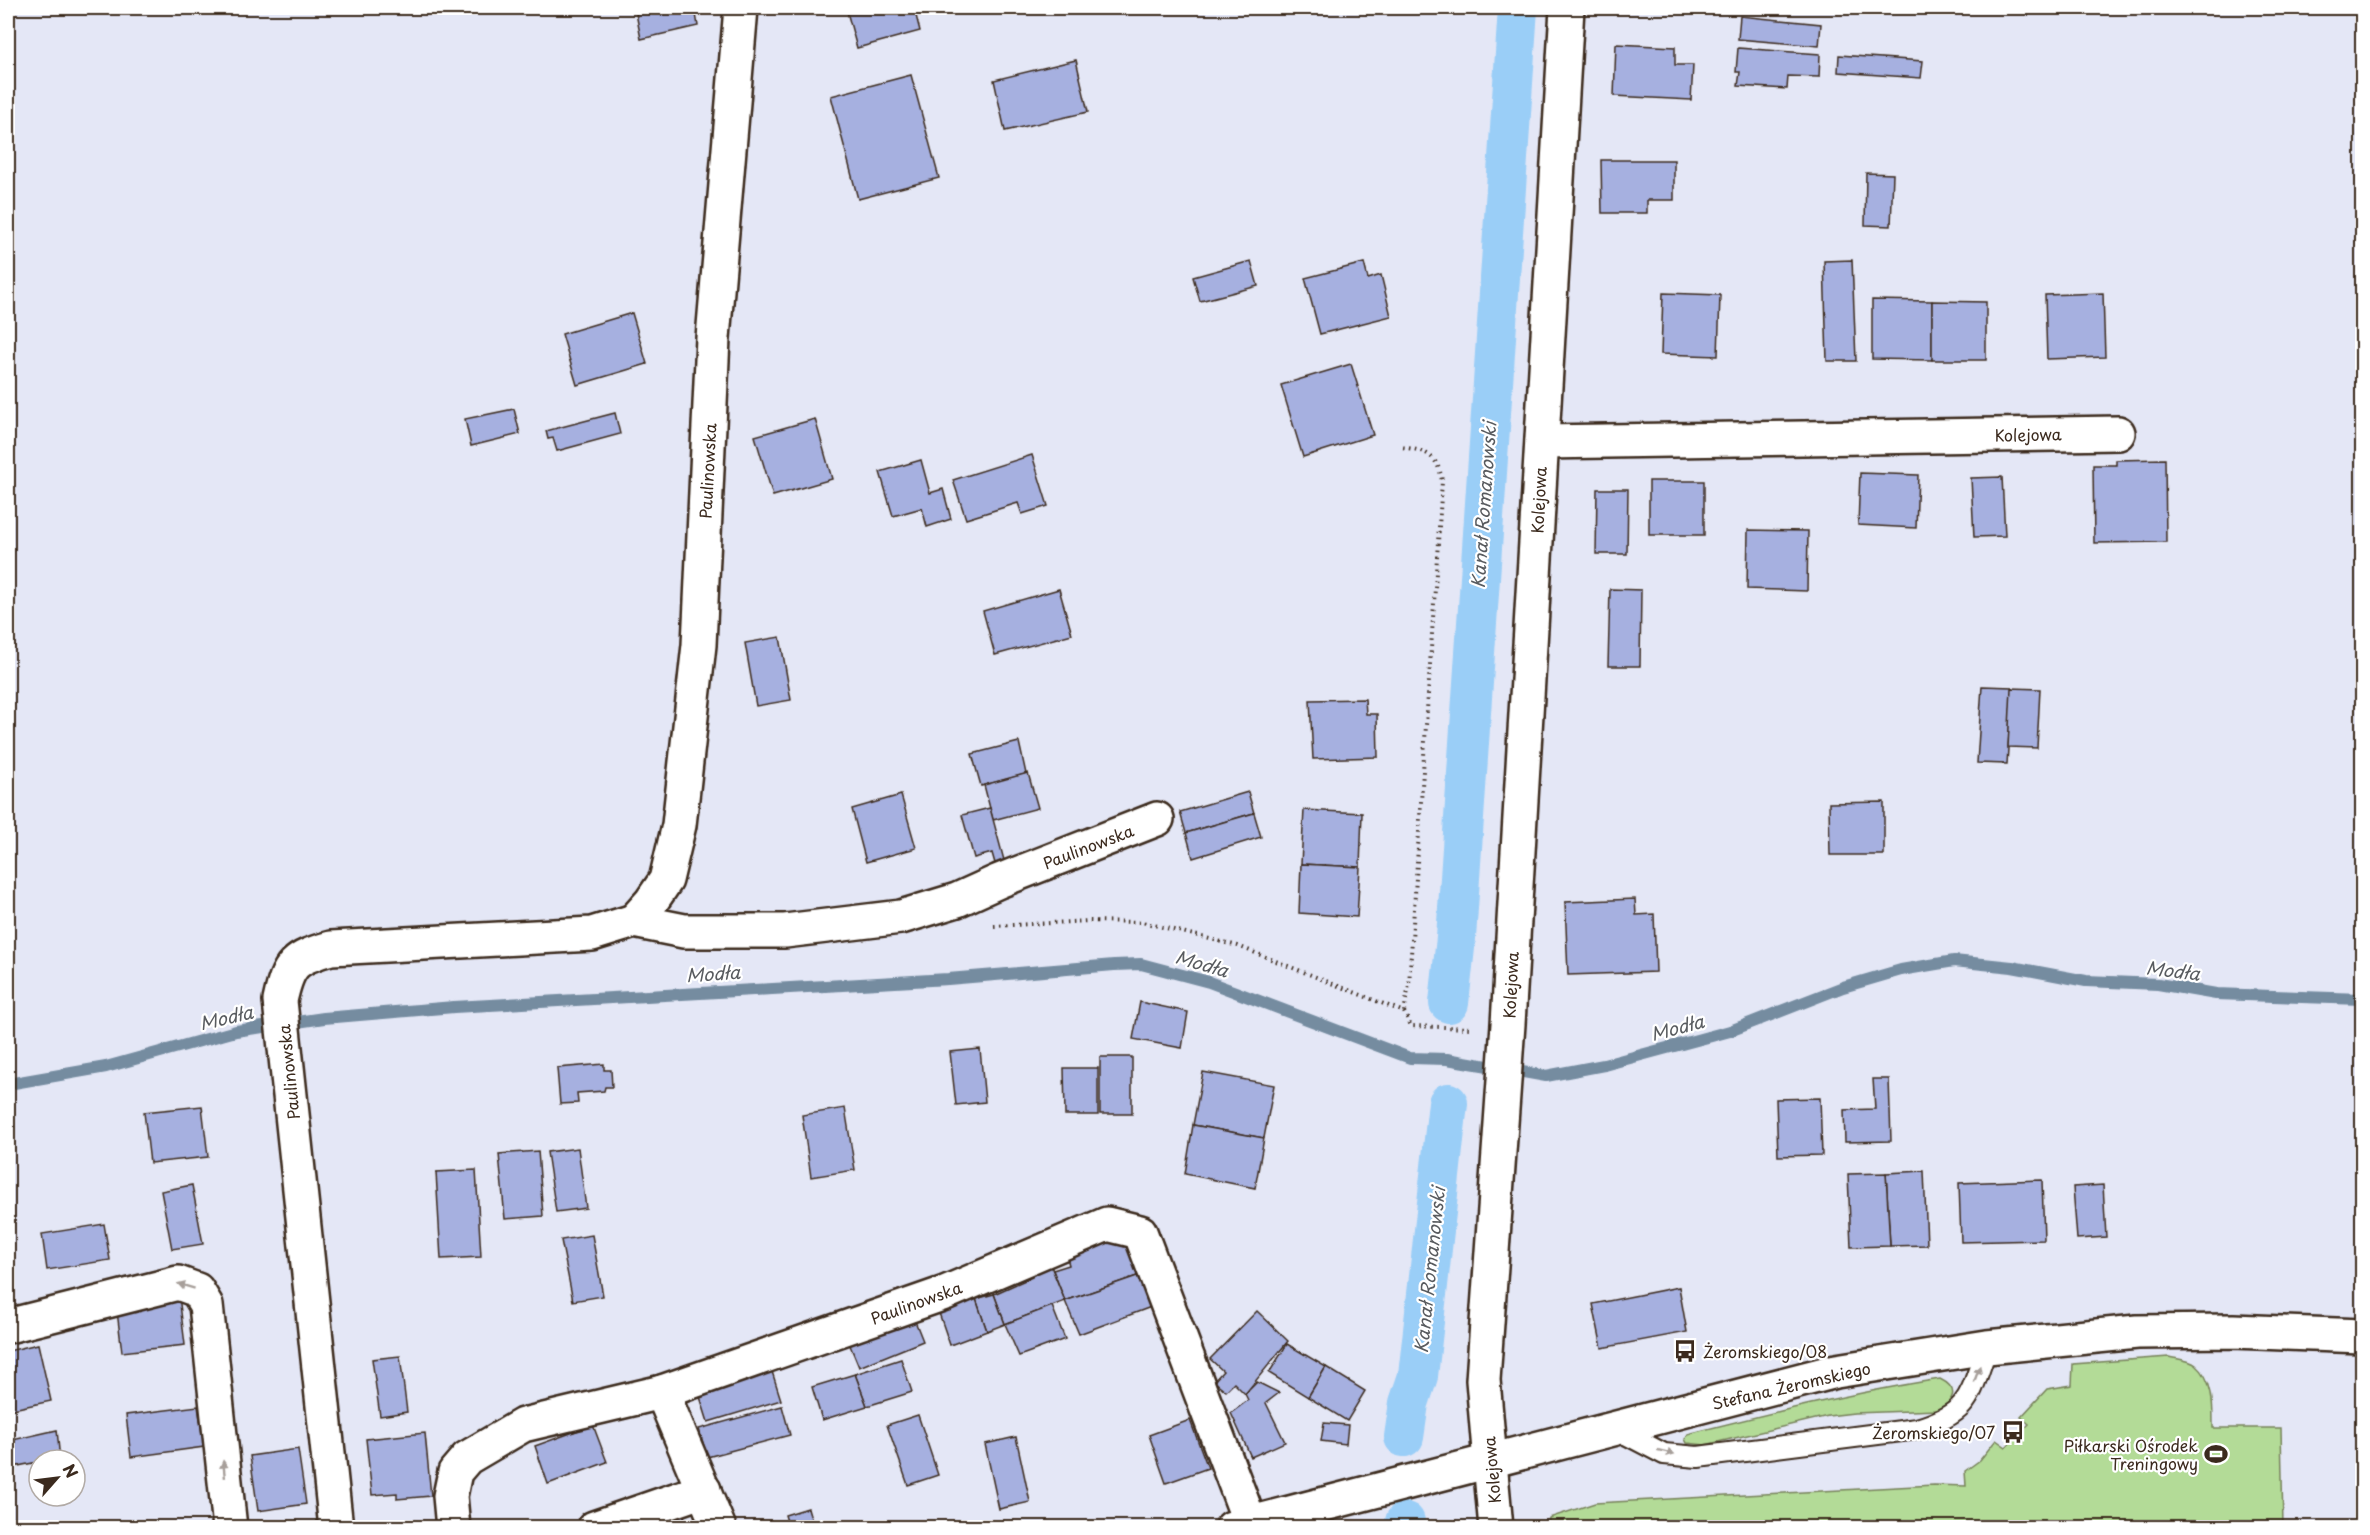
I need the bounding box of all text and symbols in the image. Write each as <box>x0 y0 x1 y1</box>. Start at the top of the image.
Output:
water label: Kanał Romanowski <box>1464 418 1502 589</box>
street label: Kolejowa <box>1994 421 2062 447</box>
street label: Paulinowska <box>693 423 721 519</box>
street label: Kolejowa <box>1524 466 1552 534</box>
street label: Paulinowska <box>1039 818 1137 874</box>
water label: Modła <box>1172 943 1232 984</box>
street label: Kolejowa <box>1496 951 1524 1019</box>
water label: Modła <box>2144 953 2202 987</box>
water label: Modła <box>685 958 742 988</box>
water label: Modła <box>197 998 256 1036</box>
water label: Modła <box>1647 1007 1707 1047</box>
street label: Paulinowska <box>271 1023 305 1121</box>
water label: Kanał Romanowski <box>1407 1183 1451 1354</box>
street label: Paulinowska <box>867 1274 965 1330</box>
one-way arrow <box>177 1281 195 1290</box>
bus stop icon: Żeromskiego/08 <box>1672 1338 1698 1364</box>
place label: Żeromskiego/08 <box>1703 1339 1827 1363</box>
street label: Stefana Żeromskiego <box>1709 1355 1873 1415</box>
one-way arrow <box>1973 1365 1982 1383</box>
bus stop icon: Żeromskiego/07 <box>2000 1419 2026 1445</box>
place label: Żeromskiego/07 <box>1872 1420 1995 1444</box>
place label: Piłkarski Ośrodek Treningowy <box>2064 1433 2198 1475</box>
street label: Kolejowa <box>1476 1436 1506 1504</box>
sports icon: Piłkarski Ośrodek Treningowy <box>2203 1441 2229 1467</box>
north arrow <box>27 1448 87 1508</box>
one-way arrow <box>1657 1448 1675 1458</box>
text: N <box>58 1459 85 1482</box>
one-way arrow <box>219 1460 229 1479</box>

